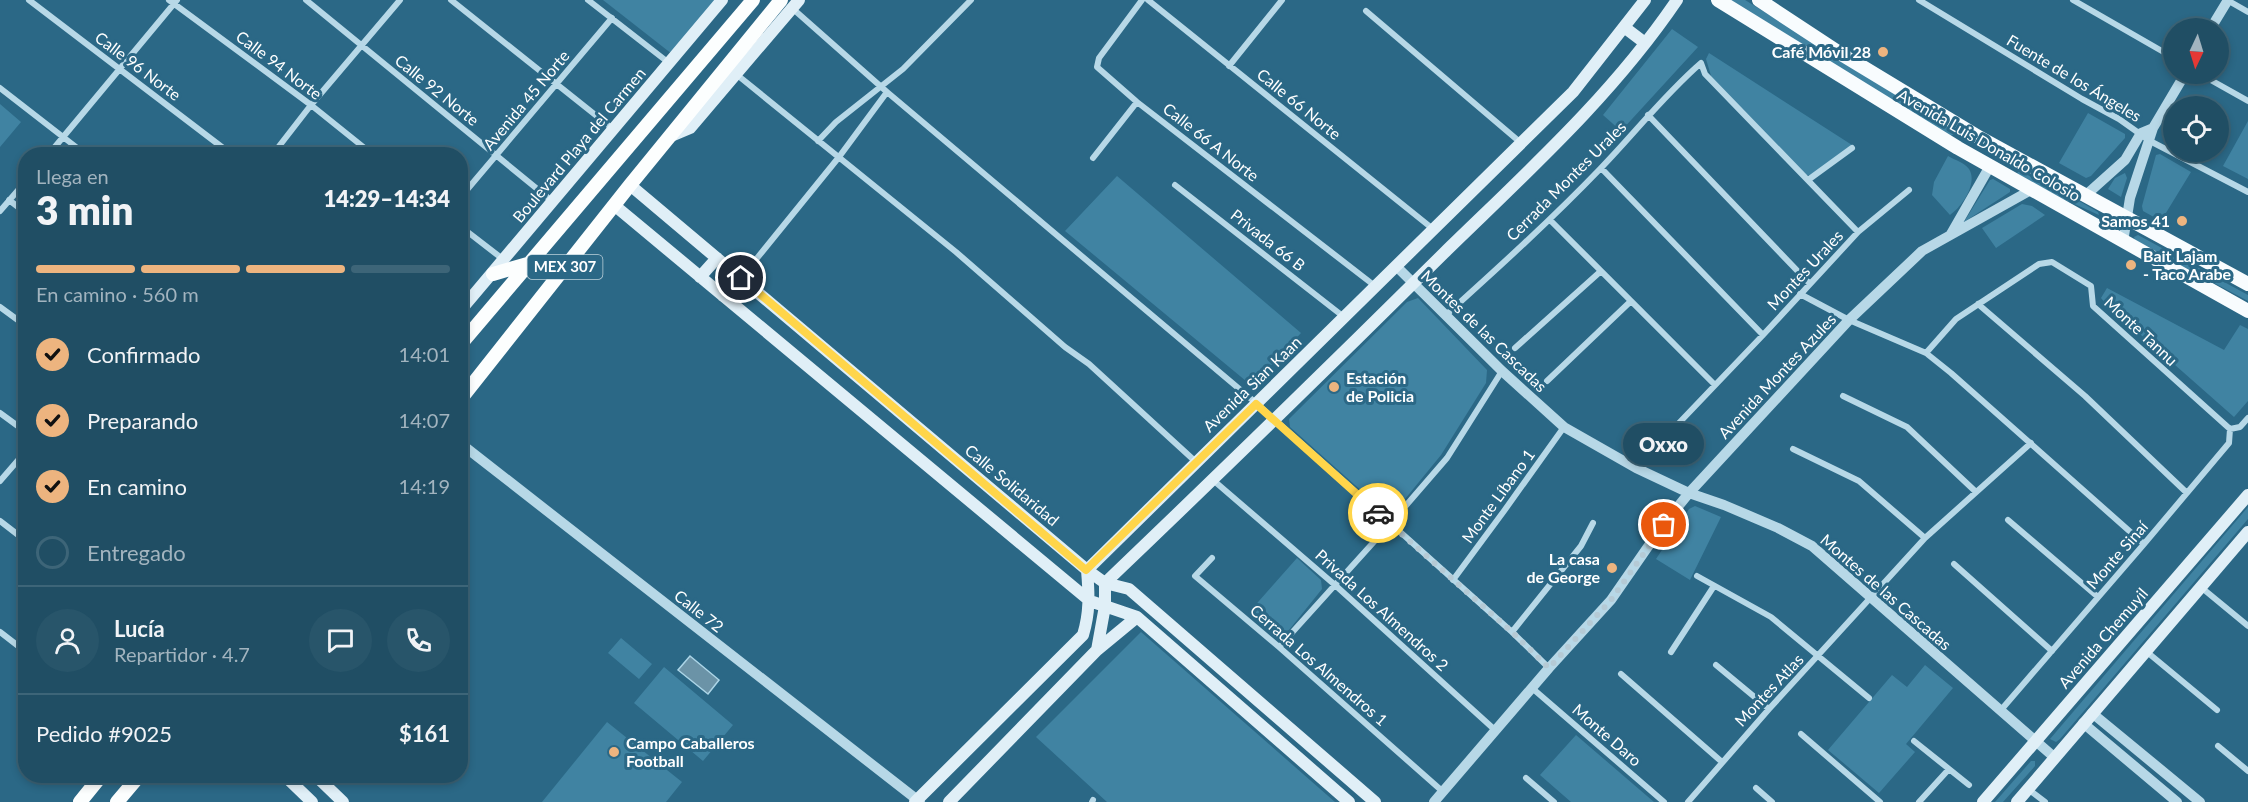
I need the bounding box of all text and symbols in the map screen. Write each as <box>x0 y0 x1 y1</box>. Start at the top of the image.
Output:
north arrow <box>2163 18 2229 84</box>
map controls <box>2163 18 2229 162</box>
street label: Calle 94 Norte <box>233 26 326 103</box>
street label: Calle 96 Norte <box>92 27 185 104</box>
street label: Fuente de los Ángeles <box>2004 30 2145 125</box>
place label: Café Móvil 28 <box>1772 42 1871 61</box>
marker: Café Móvil 28 <box>1876 45 1890 59</box>
street label: Avenida 45 Norte <box>478 46 573 153</box>
street label: Calle 92 Norte <box>392 50 483 129</box>
street label: Boulevard Playa del Carmen <box>508 63 649 226</box>
street label: Calle 66 Norte <box>1254 64 1345 143</box>
street label: Avenida Luis Donaldo Colosio <box>1894 84 2084 205</box>
button: locate <box>2163 96 2229 162</box>
street label: Calle 66 A Norte <box>1160 98 1263 185</box>
street label: Cerrada Montes Urales <box>1502 117 1629 244</box>
text: Llega en <box>36 164 109 188</box>
text: 14:29–14:34 <box>324 185 450 212</box>
text: 3 min <box>36 187 133 233</box>
street label: Privada 66 B <box>1227 205 1309 275</box>
place label: Samos 41 <box>2101 211 2170 230</box>
marker: Samos 41 <box>2175 214 2189 228</box>
street label: Montes Urales <box>1763 226 1846 313</box>
place label: Bait Lajam - Taco Arabe <box>2143 246 2232 283</box>
pin <box>715 252 766 303</box>
road number: MEX 307 <box>528 255 602 279</box>
marker: Bait Lajam - Taco Arabe <box>2124 258 2138 272</box>
icon: home <box>724 261 757 294</box>
street label: Montes de las Cascadas <box>1418 266 1551 395</box>
text: En camino · 560 m <box>36 282 199 306</box>
street label: Monte Tannu <box>2101 292 2182 369</box>
street label: Avenida Montes Azules <box>1714 309 1839 442</box>
street label: Avenida Sian Kaan <box>1199 332 1305 435</box>
icon: check <box>36 338 69 371</box>
text: Confirmado <box>87 341 200 368</box>
text: 14:01 <box>399 342 450 366</box>
place label: Estación de Policia <box>1346 368 1414 405</box>
marker: Estación de Policia <box>1327 380 1341 394</box>
icon: check <box>36 404 69 437</box>
text: Preparando <box>87 407 198 434</box>
text: 14:07 <box>399 408 450 432</box>
callout: Oxxo <box>1624 423 1704 465</box>
text: Oxxo <box>1639 432 1688 456</box>
street label: Calle Solidaridad <box>962 440 1063 529</box>
street label: Monte Líbano 1 <box>1457 445 1538 546</box>
icon: check <box>36 470 69 503</box>
text: En camino <box>87 473 187 500</box>
text: 14:19 <box>399 474 450 498</box>
courier <box>1348 483 1408 543</box>
icon: car <box>1362 497 1395 530</box>
pin <box>1638 499 1689 550</box>
icon: bag <box>1647 508 1680 541</box>
street label: Monte Sinaí <box>2082 516 2152 593</box>
street label: Montes de las Cascadas <box>1817 530 1956 654</box>
text: Entregado <box>87 539 186 566</box>
street label: Privada Los Almendros 2 <box>1312 545 1453 674</box>
place label: La casa de George <box>1527 549 1600 586</box>
marker: La casa de George <box>1605 561 1619 575</box>
street label: Avenida Chemuyil <box>2054 584 2151 692</box>
street label: Calle 72 <box>671 585 728 636</box>
street label: Cerrada Los Almendros 1 <box>1247 600 1392 729</box>
button: person <box>36 609 99 672</box>
button: chat <box>309 609 372 672</box>
button: phone <box>387 609 450 672</box>
text: Lucía <box>114 615 165 642</box>
text: Repartidor · 4.7 <box>114 642 250 666</box>
street label: Montes Atlas <box>1730 650 1807 730</box>
street label: Monte Daro <box>1569 699 1646 770</box>
text: Pedido #9025 <box>36 720 172 747</box>
text: $161 <box>399 720 450 747</box>
place label: Campo Caballeros Football <box>626 733 755 770</box>
marker: Campo Caballeros Football <box>607 745 621 759</box>

